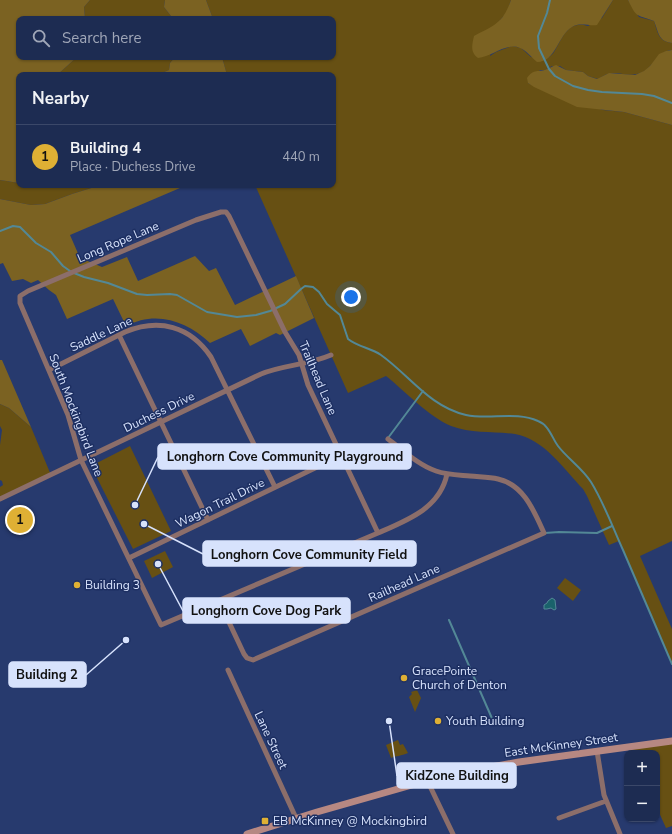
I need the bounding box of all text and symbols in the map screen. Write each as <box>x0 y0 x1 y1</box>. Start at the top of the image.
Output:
search box <box>16 16 336 60</box>
icon: search <box>30 27 52 49</box>
text: Search here <box>62 28 142 48</box>
text: Nearby <box>32 87 89 110</box>
text: Building 4 <box>70 138 141 158</box>
text: 1 <box>41 148 49 166</box>
text: 440 m <box>282 148 320 166</box>
text: Place · Duchess Drive <box>70 158 195 176</box>
street label: Long Rope Lane <box>75 218 161 266</box>
your location <box>341 287 361 307</box>
street label: Saddle Lane <box>67 313 135 355</box>
street label: Trailhead Lane <box>295 339 341 417</box>
street label: South Mockingbird Lane <box>45 351 107 479</box>
street label: Duchess Drive <box>121 388 197 436</box>
callout: Longhorn Cove Community Playground <box>158 444 411 469</box>
text: Longhorn Cove Community Playground <box>167 448 403 466</box>
street label: Wagon Trail Drive <box>173 474 267 532</box>
pin: 1 <box>7 505 33 535</box>
callout: Longhorn Cove Community Field <box>203 541 416 566</box>
text: Longhorn Cove Community Field <box>211 546 407 564</box>
street label: Railhead Lane <box>366 560 442 606</box>
place label: Building 3 <box>85 577 140 593</box>
marker: Building 3 <box>72 580 82 590</box>
callout: Longhorn Cove Dog Park <box>183 598 350 623</box>
text: Longhorn Cove Dog Park <box>191 602 342 620</box>
callout: Building 2 <box>9 662 86 687</box>
place label: GracePointe Church of Denton <box>412 663 507 693</box>
text: Building 2 <box>16 666 78 684</box>
marker: GracePointe Church of Denton <box>399 673 409 683</box>
street label: Lane Street <box>251 709 292 772</box>
place label: Youth Building <box>445 713 524 729</box>
marker: Youth Building <box>433 716 443 726</box>
street label: East McKinney Street <box>503 729 619 761</box>
map controls <box>624 750 660 822</box>
button: + <box>624 750 660 786</box>
callout: KidZone Building <box>397 763 516 788</box>
text: KidZone Building <box>405 767 509 785</box>
button: − <box>624 786 660 822</box>
place label: EB McKinney @ Mockingbird <box>273 813 427 829</box>
marker: EB McKinney @ Mockingbird <box>260 816 270 826</box>

